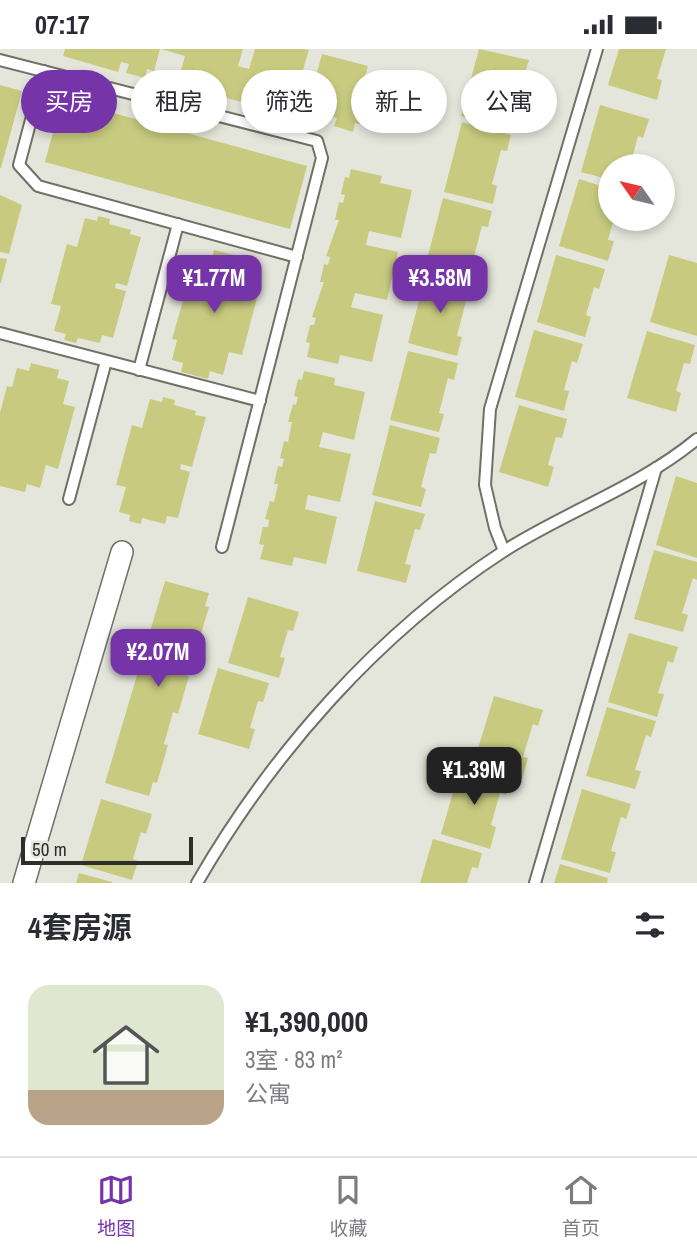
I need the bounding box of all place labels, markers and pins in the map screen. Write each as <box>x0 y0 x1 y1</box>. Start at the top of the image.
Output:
pin: ¥1.77M <box>157 255 271 315</box>
pin: ¥3.58M <box>383 255 497 315</box>
pin: ¥2.07M <box>101 629 215 689</box>
pin: ¥1.39M <box>417 747 531 807</box>

